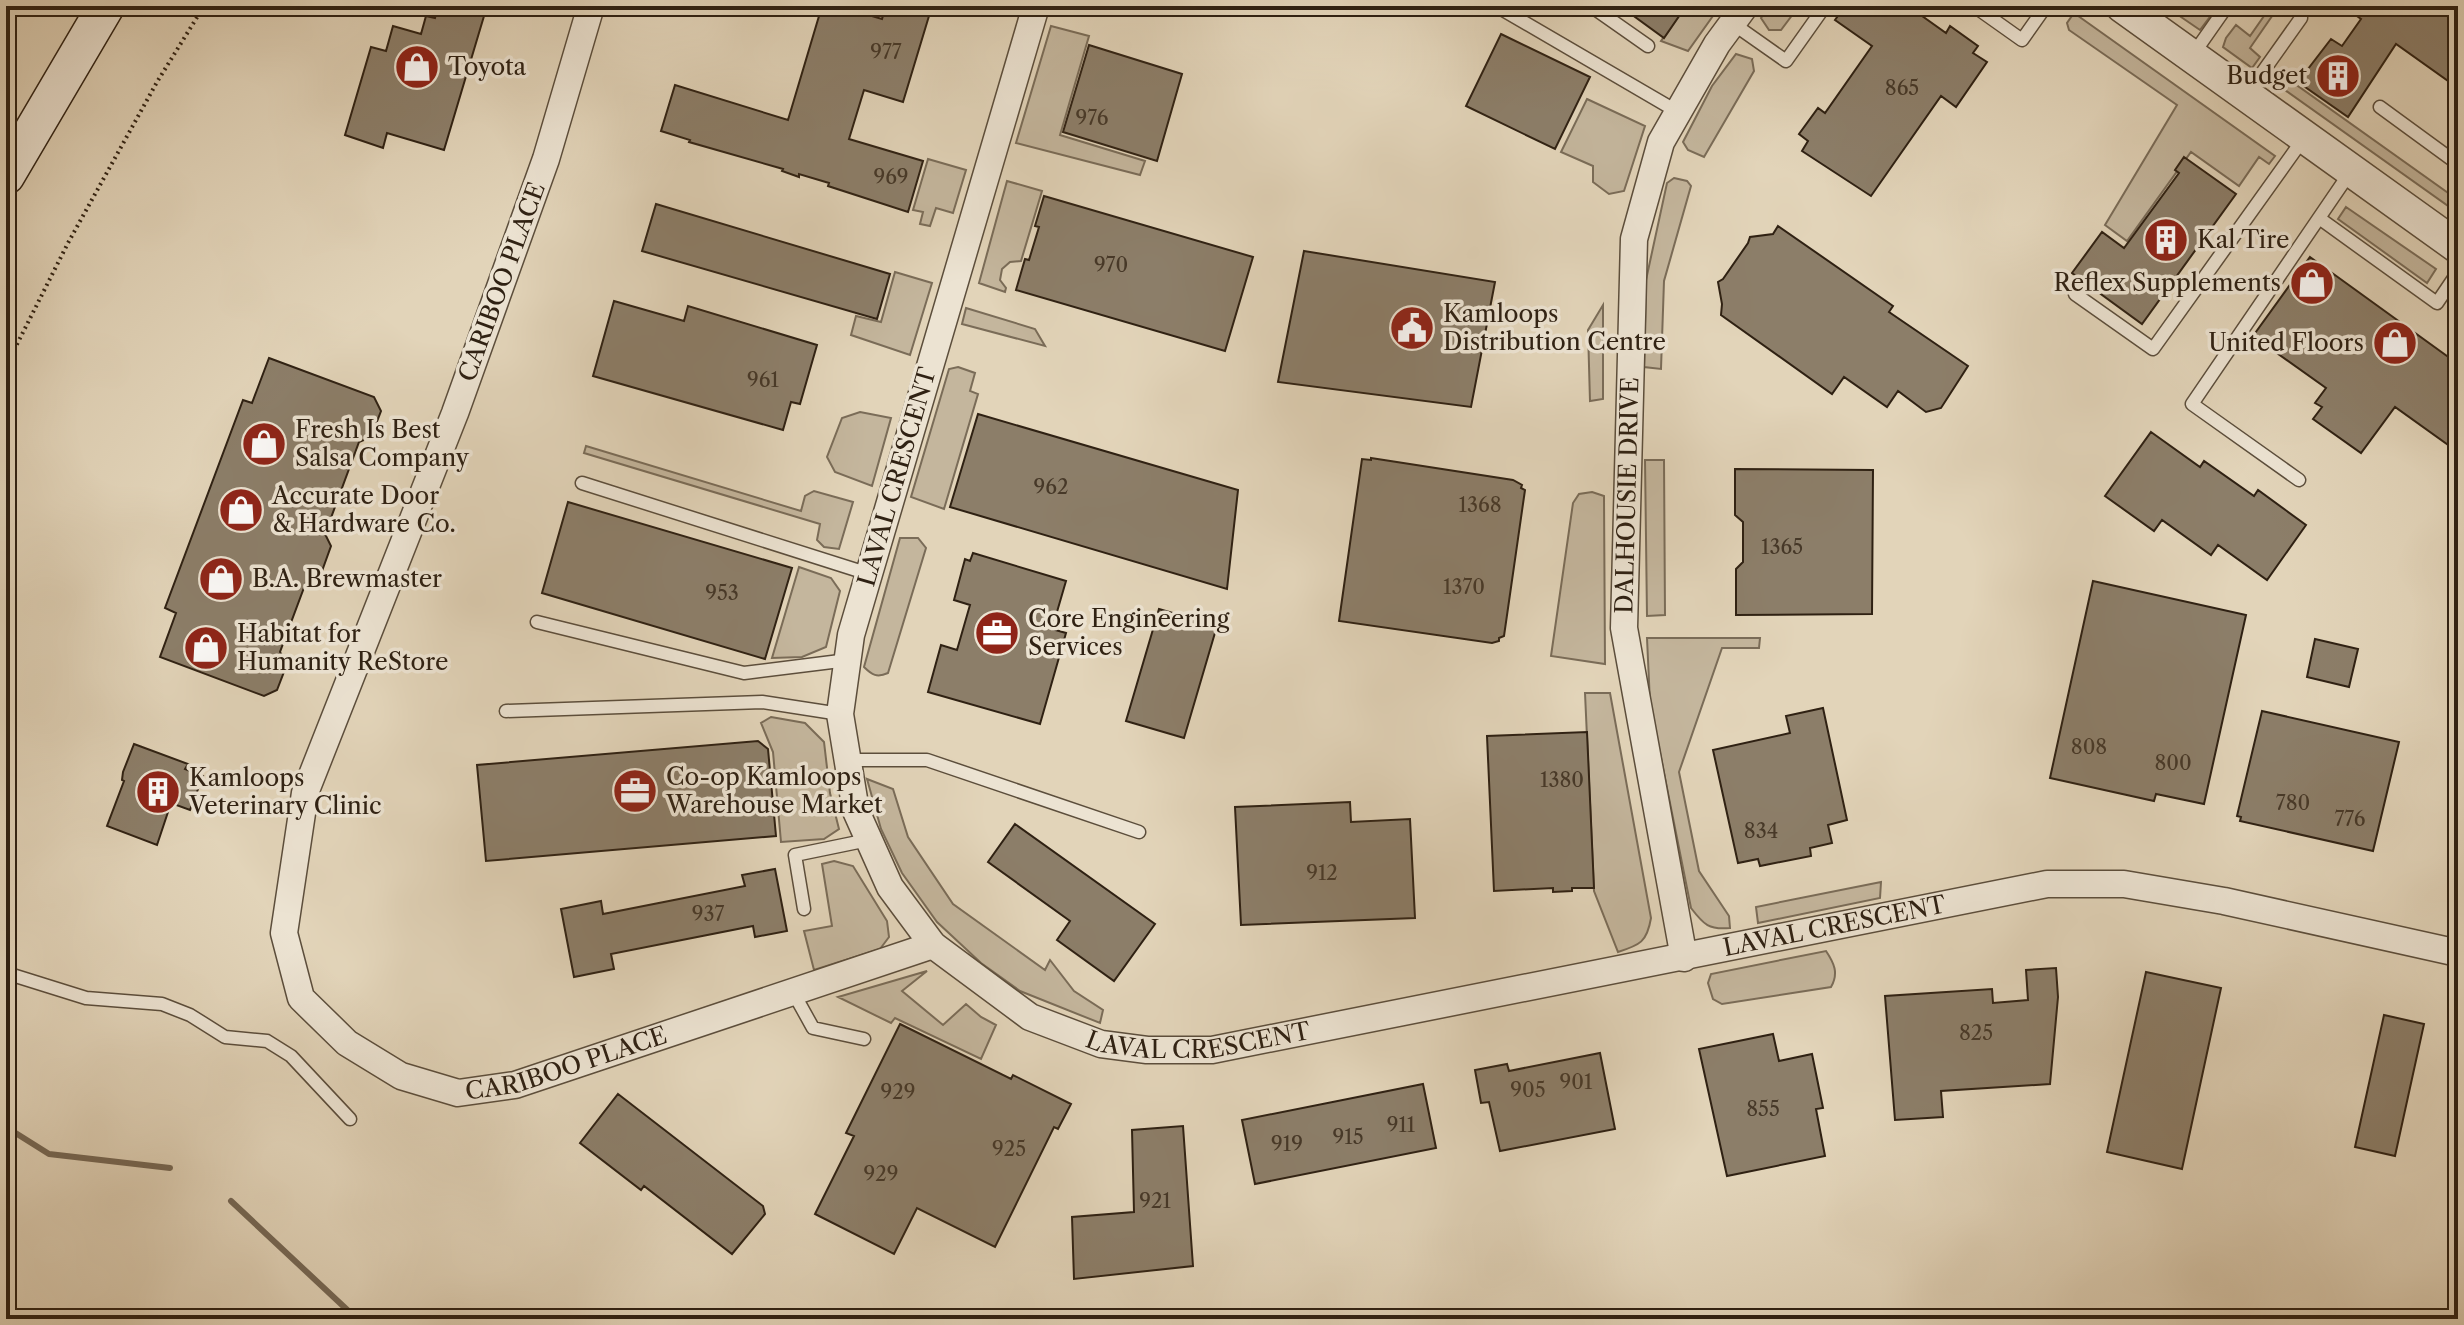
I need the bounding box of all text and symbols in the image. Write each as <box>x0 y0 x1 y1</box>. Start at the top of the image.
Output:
house number: 977 <box>870 40 902 64</box>
shop icon: Toyota <box>393 43 441 91</box>
place label: Toyota <box>448 52 527 81</box>
building icon: Budget <box>2314 52 2362 100</box>
place label: Budget <box>2226 61 2308 90</box>
house number: 865 <box>1885 76 1919 100</box>
house number: 976 <box>1076 106 1108 130</box>
house number: 969 <box>873 165 909 189</box>
street label: CARIBOO PLACE <box>452 178 551 385</box>
building icon: Kal Tire <box>2142 216 2190 264</box>
place label: Kal Tire <box>2197 225 2289 254</box>
house number: 970 <box>1094 253 1128 277</box>
shop icon: Reflex Supplements <box>2288 259 2336 307</box>
place label: Reflex Supplements <box>2053 268 2281 297</box>
place label: Kamloops Distribution Centre <box>1443 299 1666 356</box>
public building icon: Kamloops Distribution Centre <box>1388 304 1436 352</box>
shop icon: United Floors <box>2371 319 2419 367</box>
place label: United Floors <box>2208 328 2364 357</box>
street label: LAVAL CRESCENT <box>851 364 942 590</box>
house number: 961 <box>747 368 780 392</box>
street label: DALHOUSIE DRIVE <box>1609 377 1644 614</box>
place label: Fresh Is Best Salsa Company <box>295 415 470 472</box>
shop icon: Fresh Is Best Salsa Company <box>240 420 288 468</box>
house number: 962 <box>1034 475 1068 499</box>
place label: Accurate Door & Hardware Co. <box>271 481 456 538</box>
shop icon: Accurate Door & Hardware Co. <box>217 486 265 534</box>
house number: 1368 <box>1459 493 1501 517</box>
house number: 1365 <box>1761 535 1803 559</box>
shop icon: B.A. Brewmaster <box>197 555 245 603</box>
place label: B.A. Brewmaster <box>252 564 442 593</box>
house number: 1370 <box>1443 575 1485 599</box>
house number: 953 <box>705 581 739 605</box>
place label: Core Engineering Services <box>1028 604 1230 661</box>
office icon: Core Engineering Services <box>973 609 1021 657</box>
place label: Habitat for Humanity ReStore <box>237 619 448 676</box>
shop icon: Habitat for Humanity ReStore <box>182 624 230 672</box>
house number: 808 <box>2071 735 2107 759</box>
house number: 800 <box>2154 751 2192 775</box>
place label: Co-op Kamloops Warehouse Market <box>665 762 883 819</box>
place label: Kamloops Veterinary Clinic <box>188 763 382 820</box>
office icon: Co-op Kamloops Warehouse Market <box>611 767 659 815</box>
building icon: Kamloops Veterinary Clinic <box>134 768 182 816</box>
house number: 1380 <box>1540 768 1584 792</box>
house number: 780 <box>2276 791 2310 815</box>
house number: 776 <box>2335 807 2366 831</box>
house number: 834 <box>1744 819 1778 843</box>
house number: 912 <box>1306 861 1338 885</box>
street label: LAVAL CRESCENT <box>1721 889 1948 962</box>
house number: 937 <box>692 902 724 926</box>
street label: LAVAL CRESCENT <box>1082 1016 1313 1065</box>
street label: CARIBOO PLACE <box>463 1020 671 1106</box>
house number: 825 <box>1959 1021 1993 1045</box>
house number: 901 <box>1560 1070 1593 1094</box>
house number: 905 <box>1510 1078 1546 1102</box>
house number: 929 <box>881 1080 915 1104</box>
house number: 855 <box>1746 1097 1780 1121</box>
house number: 911 <box>1387 1113 1416 1137</box>
house number: 915 <box>1333 1125 1364 1149</box>
house number: 919 <box>1271 1132 1303 1156</box>
house number: 925 <box>992 1137 1026 1161</box>
house number: 929 <box>864 1162 898 1186</box>
house number: 921 <box>1139 1189 1171 1213</box>

